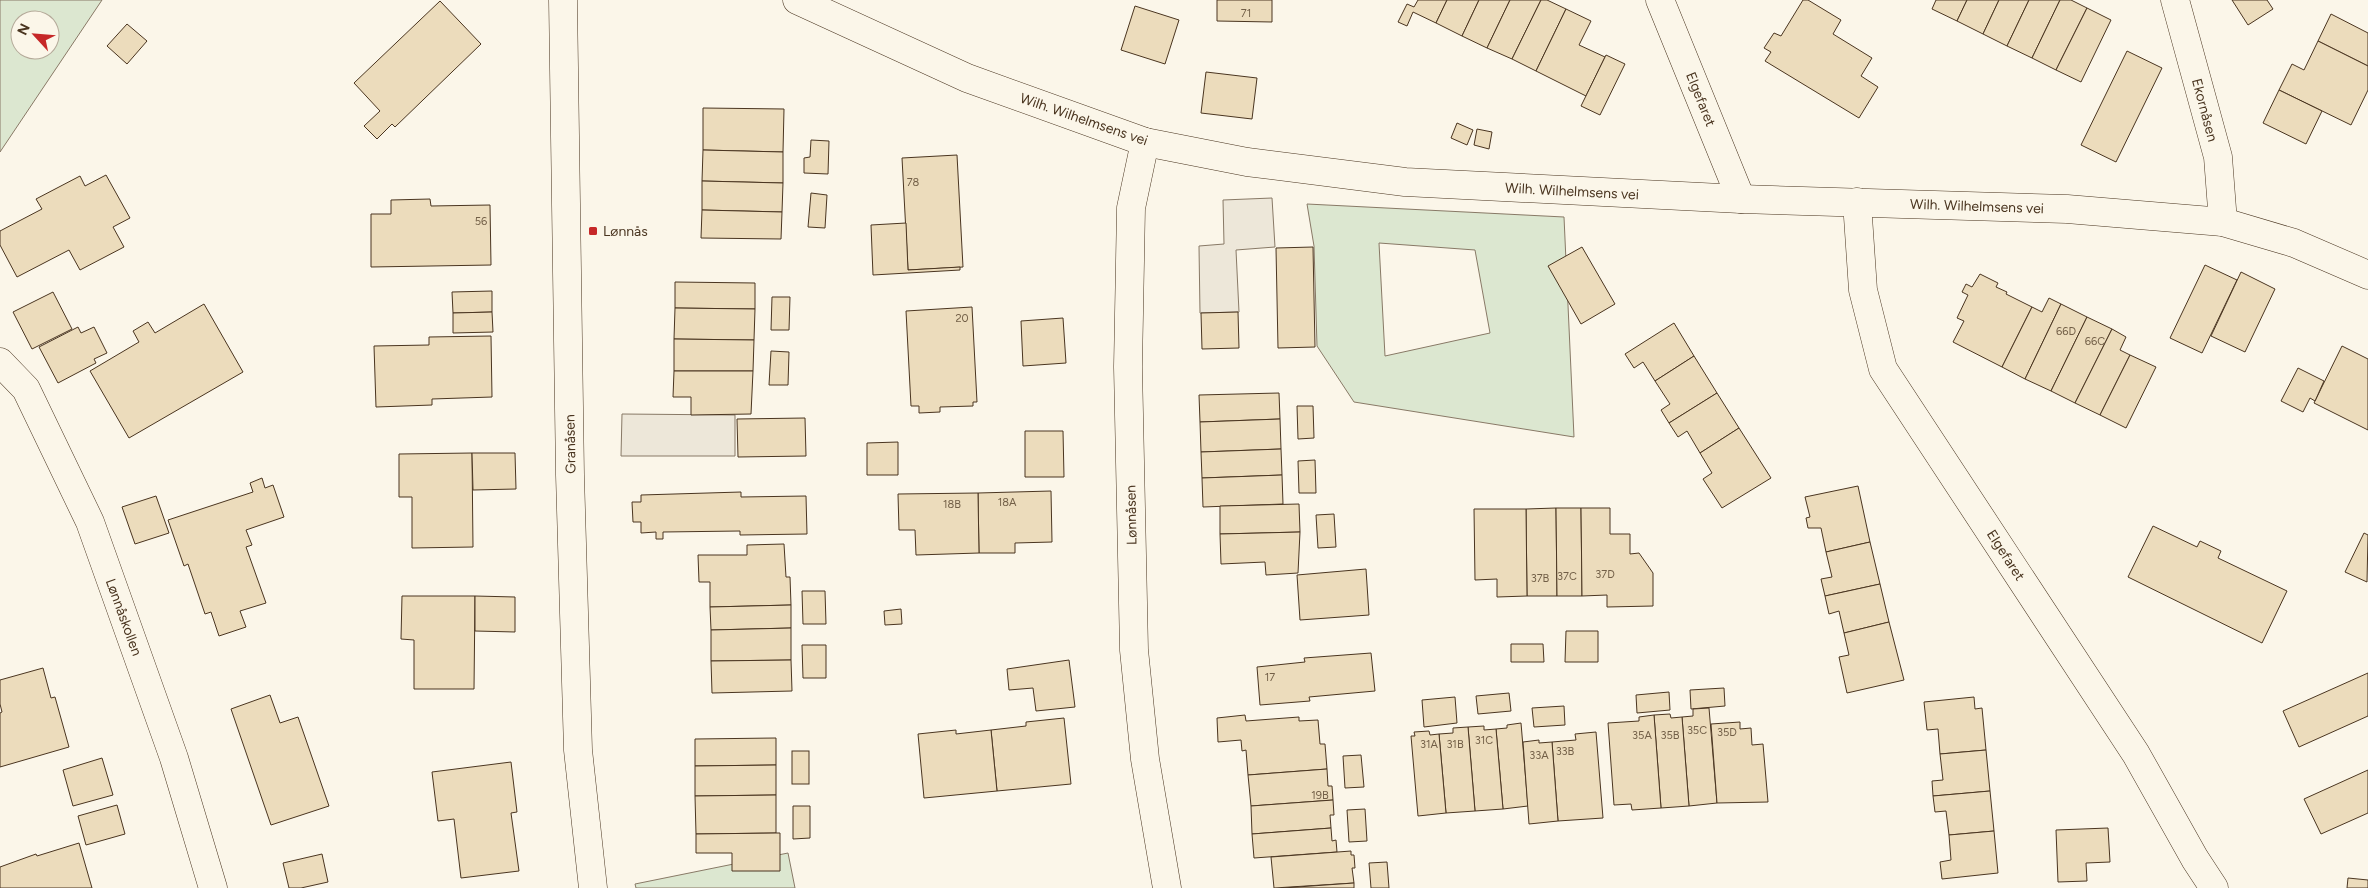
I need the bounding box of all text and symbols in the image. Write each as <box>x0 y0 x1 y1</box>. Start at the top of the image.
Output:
house number: 71 <box>1241 7 1251 20</box>
north arrow <box>10 10 60 60</box>
text: N <box>14 21 34 38</box>
street label: Elgefaret <box>1682 69 1719 129</box>
street label: Ekornåsen <box>2188 77 2221 144</box>
street label: Wilh. Wilhelmsens vei <box>1018 90 1150 149</box>
house number: 78 <box>907 176 920 189</box>
street label: Wilh. Wilhelmsens vei <box>1505 180 1639 203</box>
street label: Wilh. Wilhelmsens vei <box>1910 196 2044 217</box>
house number: 56 <box>475 215 487 228</box>
place label: Lønnås <box>603 223 648 240</box>
marker: Lønnås <box>587 225 599 237</box>
house number: 20 <box>955 312 969 325</box>
house number: 66D <box>2056 325 2076 338</box>
house number: 66C <box>2085 335 2105 348</box>
street label: Granåsen <box>561 414 580 474</box>
street label: Lønnåsen <box>1122 485 1141 545</box>
house number: 18A <box>998 496 1017 509</box>
house number: 18B <box>943 498 961 511</box>
street label: Elgefaret <box>1983 527 2028 584</box>
house number: 37D <box>1595 568 1615 581</box>
house number: 37C <box>1557 570 1577 583</box>
house number: 37B <box>1531 572 1550 585</box>
street label: Lønnåskollen <box>102 576 145 658</box>
house number: 17 <box>1265 671 1275 684</box>
house number: 35C <box>1687 724 1707 737</box>
house number: 35D <box>1717 726 1737 739</box>
house number: 35A <box>1632 729 1652 742</box>
house number: 35B <box>1660 729 1680 742</box>
house number: 31C <box>1475 734 1493 747</box>
house number: 31A <box>1420 738 1439 751</box>
house number: 31B <box>1446 738 1464 751</box>
house number: 33B <box>1556 745 1575 758</box>
house number: 33A <box>1529 749 1549 762</box>
house number: 19B <box>1311 789 1329 802</box>

